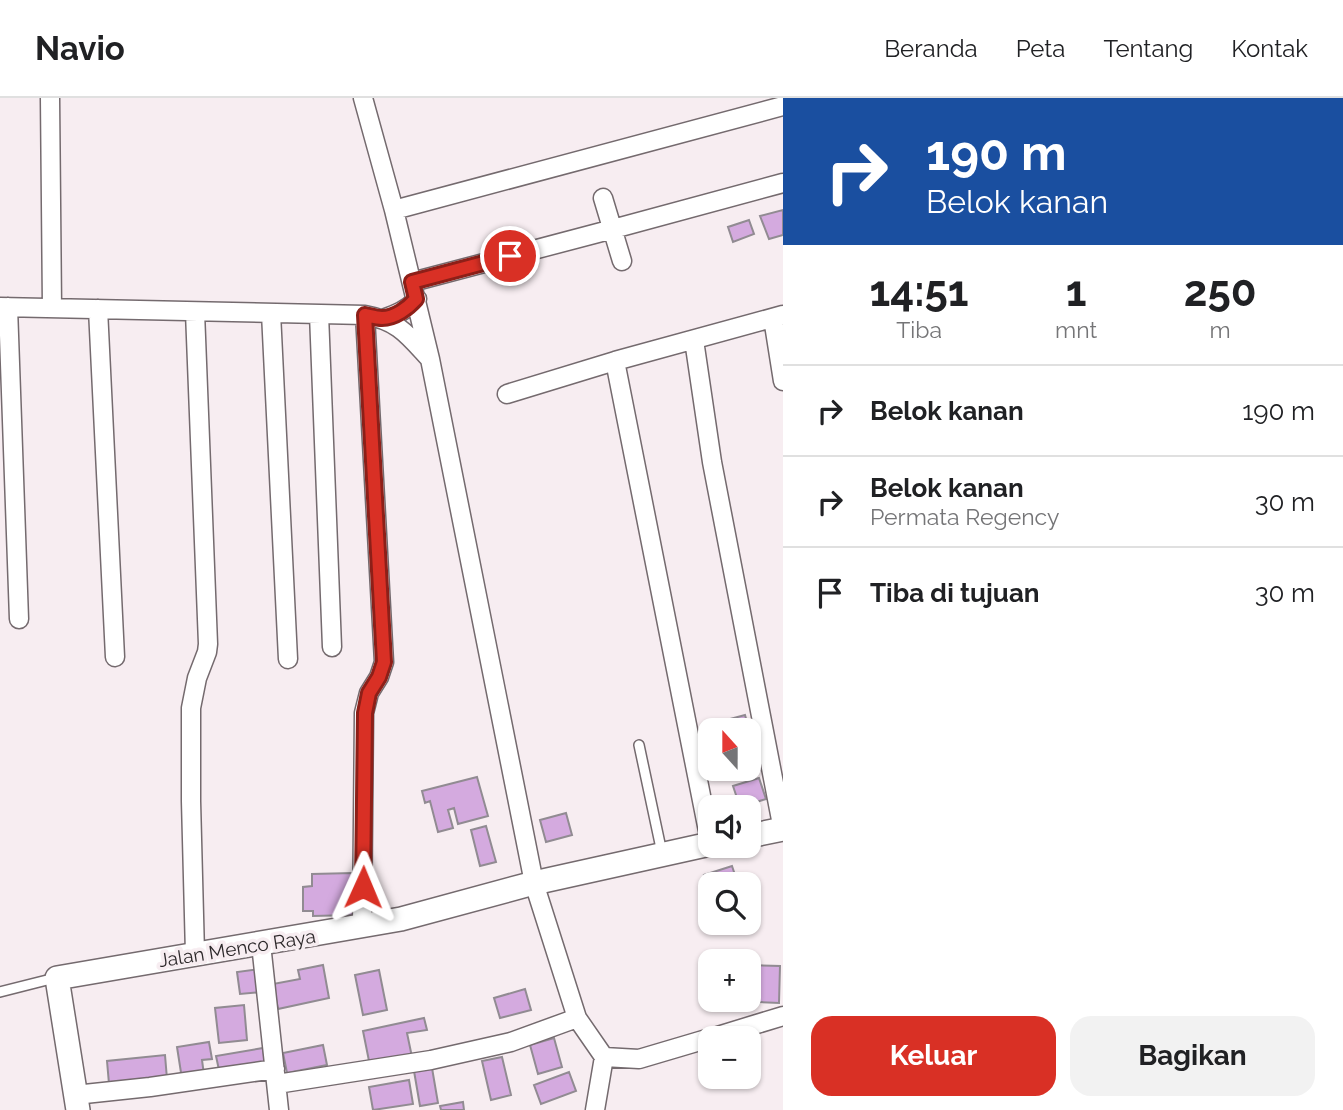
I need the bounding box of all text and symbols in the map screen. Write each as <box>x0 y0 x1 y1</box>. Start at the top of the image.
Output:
text: Navio <box>35 29 125 68</box>
text: Beranda <box>884 34 978 63</box>
text: Peta <box>1016 34 1065 63</box>
text: Tentang <box>1103 34 1193 63</box>
text: Kontak <box>1231 34 1308 63</box>
text: 190 m <box>926 124 1067 181</box>
icon: right <box>811 126 902 217</box>
text: Belok kanan <box>926 183 1108 220</box>
pin <box>480 226 540 286</box>
icon: arrive <box>491 237 529 275</box>
text: 14:51 <box>869 267 969 316</box>
text: 1 <box>1066 267 1087 316</box>
text: 250 <box>1184 267 1256 316</box>
text: Tiba <box>896 316 942 343</box>
text: mnt <box>1055 316 1097 343</box>
text: m <box>1210 316 1231 343</box>
icon: right <box>811 392 849 430</box>
text: Belok kanan <box>870 396 1024 426</box>
text: 190 m <box>1242 396 1315 426</box>
text: Belok kanan <box>870 473 1024 503</box>
icon: right <box>811 483 849 521</box>
text: 30 m <box>1255 487 1315 517</box>
text: Permata Regency <box>870 503 1060 530</box>
icon: arrive <box>811 574 849 612</box>
text: Tiba di tujuan <box>870 578 1040 608</box>
text: 30 m <box>1255 578 1315 608</box>
north arrow <box>698 718 761 780</box>
map controls <box>698 718 761 1089</box>
button: sound <box>698 795 761 858</box>
position arrow <box>326 850 400 924</box>
button: search <box>698 872 761 935</box>
street label: Jalan Menco Raya <box>157 925 317 971</box>
button: + <box>698 949 761 1012</box>
button: Keluar <box>811 1016 1056 1096</box>
button: Bagikan <box>1070 1016 1315 1096</box>
button: − <box>698 1026 761 1089</box>

